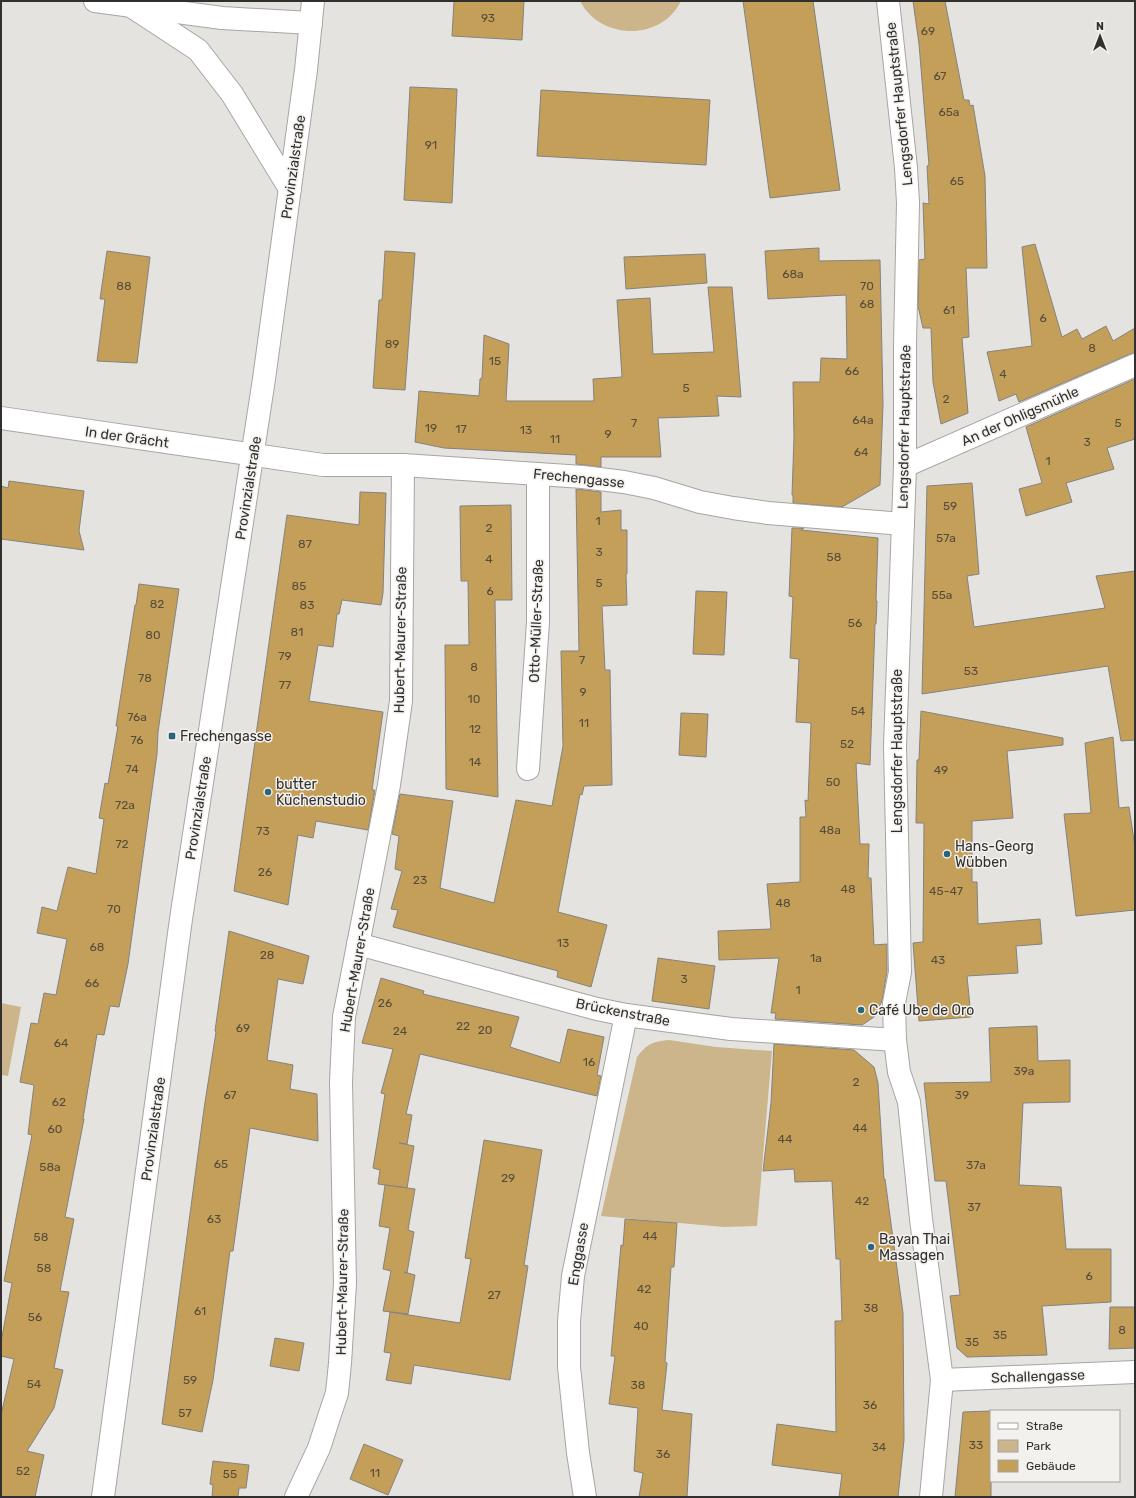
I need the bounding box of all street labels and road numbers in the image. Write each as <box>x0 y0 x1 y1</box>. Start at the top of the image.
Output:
street label: Lengsdorfer Hauptstraße <box>882 21 917 187</box>
street label: Provinzialstraße <box>278 114 309 220</box>
street label: Lengsdorfer Hauptstraße <box>895 345 914 509</box>
street label: An der Ohligsmühle <box>959 383 1082 450</box>
street label: In der Grächt <box>84 423 170 452</box>
street label: Provinzialstraße <box>232 435 265 541</box>
street label: Frechengasse <box>532 465 626 492</box>
street label: Otto-Müller-Straße <box>526 559 547 683</box>
street label: Hubert-Maurer-Straße <box>391 566 410 714</box>
street label: Lengsdorfer Hauptstraße <box>889 669 906 833</box>
street label: Provinzialstraße <box>182 755 215 861</box>
street label: Hubert-Maurer-Straße <box>336 886 379 1034</box>
street label: Brückenstraße <box>574 995 672 1030</box>
street label: Provinzialstraße <box>138 1076 169 1182</box>
street label: Hubert-Maurer-Straße <box>333 1208 352 1356</box>
street label: Enggasse <box>565 1221 592 1287</box>
street label: Schallengasse <box>991 1366 1085 1387</box>

